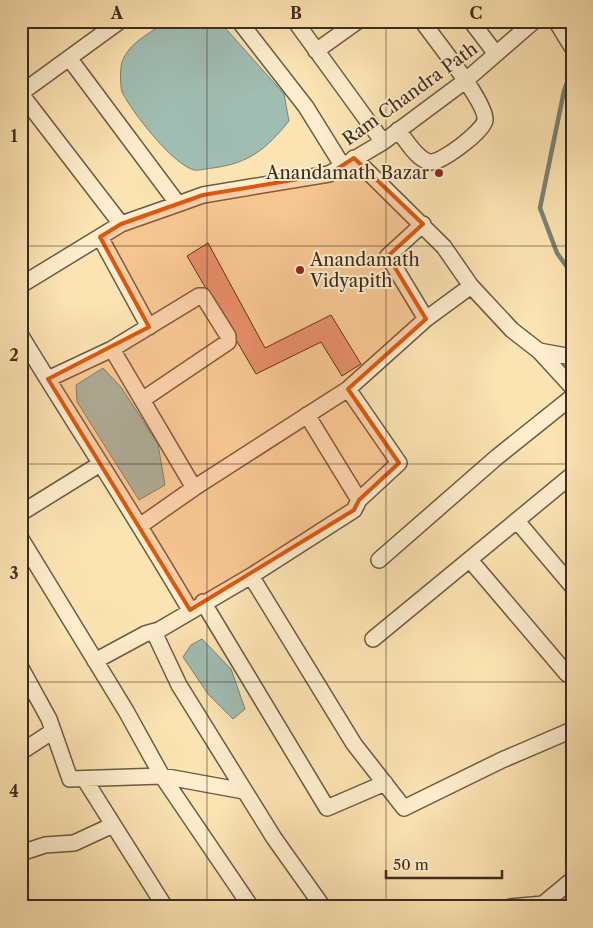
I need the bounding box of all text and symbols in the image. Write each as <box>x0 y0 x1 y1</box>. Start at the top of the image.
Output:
text: A <box>110 3 124 23</box>
text: B <box>290 3 302 23</box>
text: C <box>470 3 482 23</box>
street label: Ram Chandra Path <box>338 38 482 150</box>
text: 1 <box>10 126 18 146</box>
place label: Anandamath Bazar <box>265 162 429 184</box>
marker: Anandamath Bazar <box>433 167 445 179</box>
place label: Anandamath Vidyapith <box>309 249 420 292</box>
marker: Anandamath Vidyapith <box>294 264 306 276</box>
text: 2 <box>9 345 19 365</box>
text: 3 <box>9 563 19 583</box>
text: 4 <box>9 781 19 801</box>
scale bar <box>386 848 502 880</box>
text: 50 m <box>393 855 429 874</box>

